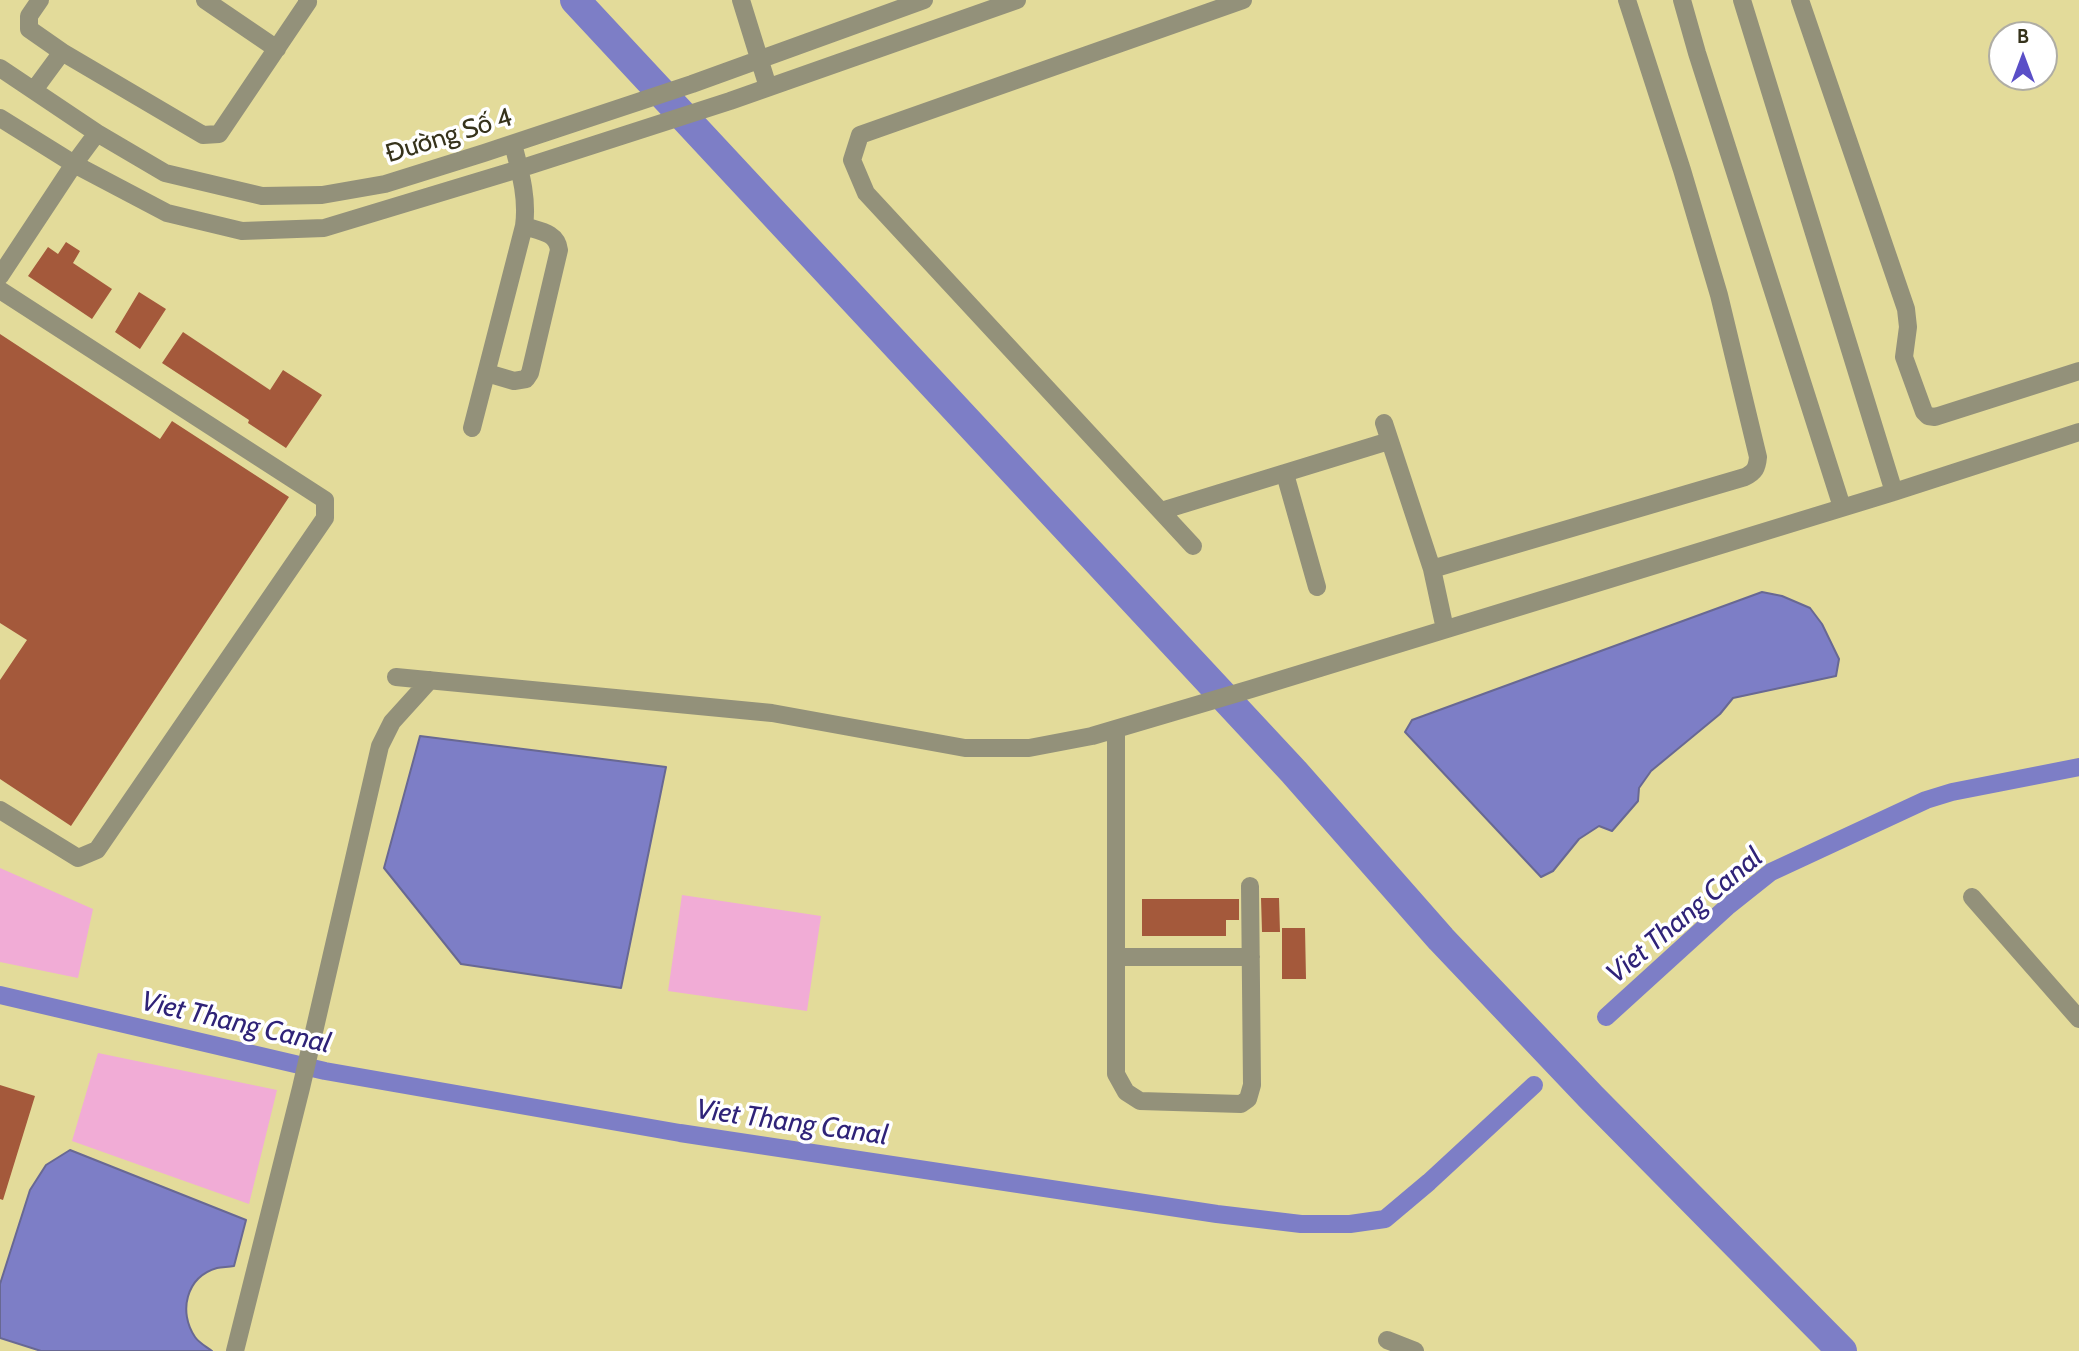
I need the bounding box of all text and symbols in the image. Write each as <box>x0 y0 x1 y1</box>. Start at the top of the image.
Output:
north arrow <box>1988 21 2058 91</box>
text: B <box>2017 25 2029 48</box>
street label: Đường Số 4 <box>382 102 516 170</box>
water label: Viet Thang Canal <box>1600 841 1770 991</box>
water label: Viet Thang Canal <box>138 985 334 1061</box>
water label: Viet Thang Canal <box>694 1093 890 1153</box>

